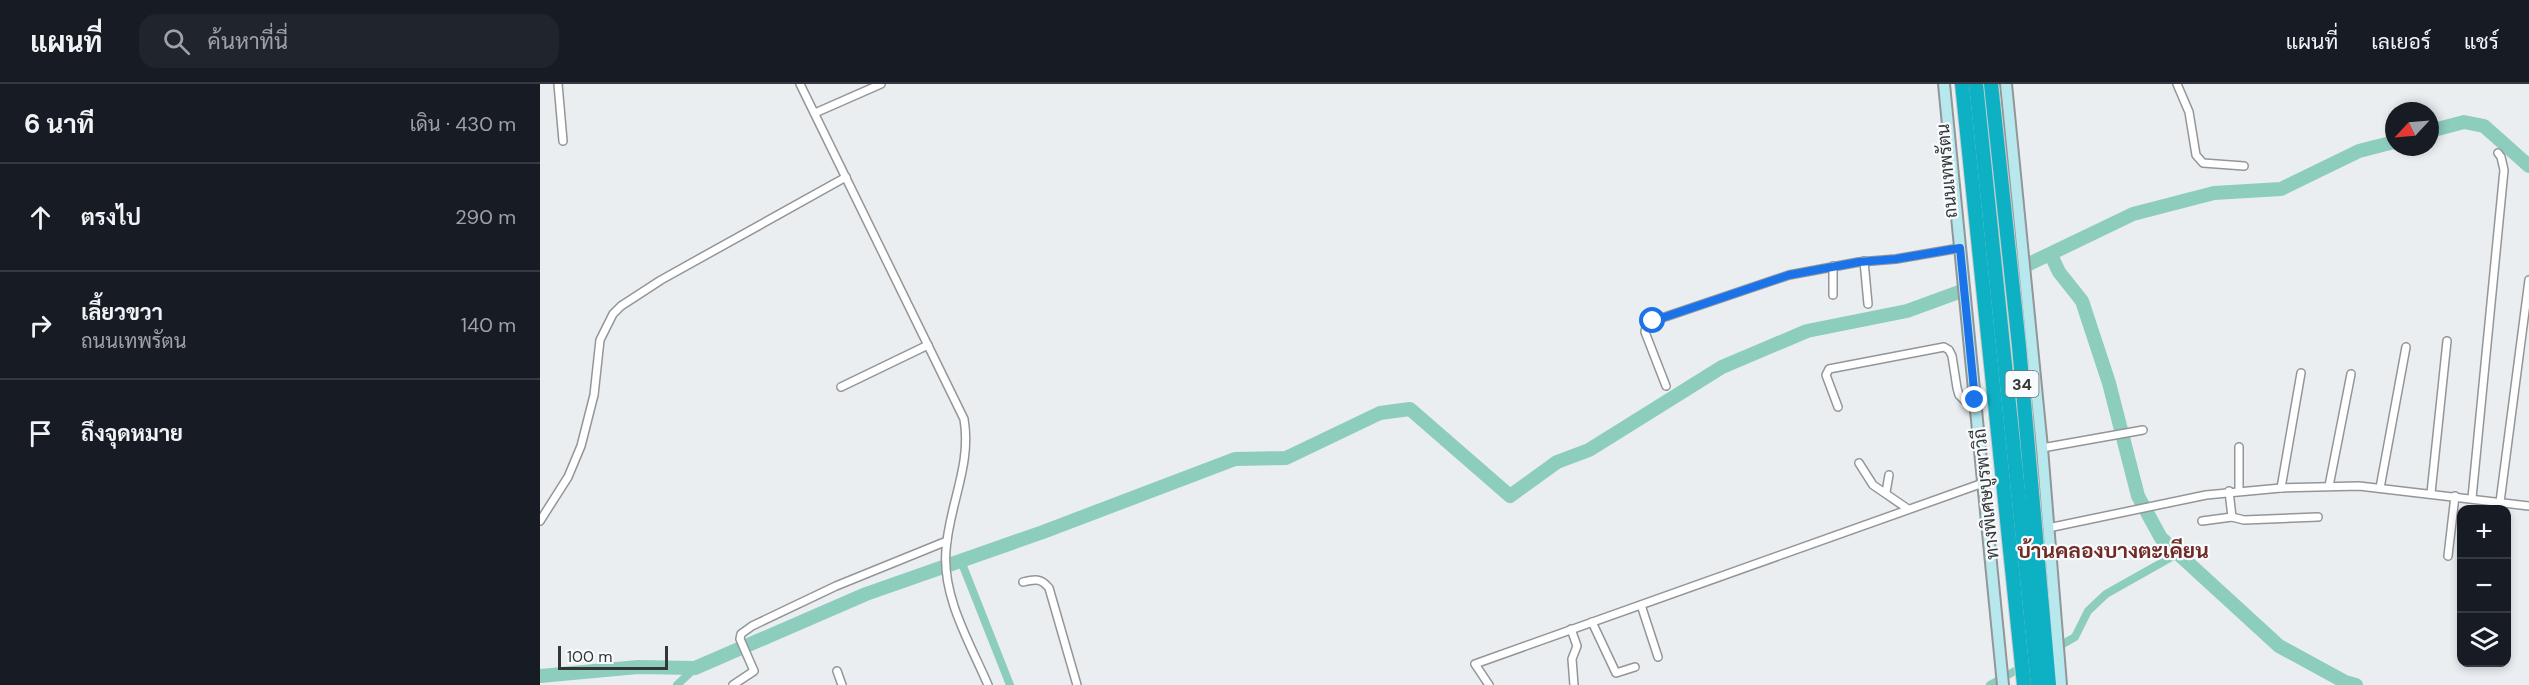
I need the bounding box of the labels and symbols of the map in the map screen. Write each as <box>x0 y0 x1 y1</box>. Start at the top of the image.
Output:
north arrow <box>2385 102 2439 156</box>
street label: ถนนเทพรัตน <box>1931 123 1963 219</box>
route start <box>1639 307 1665 333</box>
road number: 34 <box>2006 371 2038 397</box>
route end <box>1961 386 1987 412</box>
street label: ทางพิเศษบูรพาวิถี <box>1966 427 2006 561</box>
district label: บ้านคลองบางตะเคียน <box>2017 537 2209 565</box>
scale bar <box>558 643 668 670</box>

